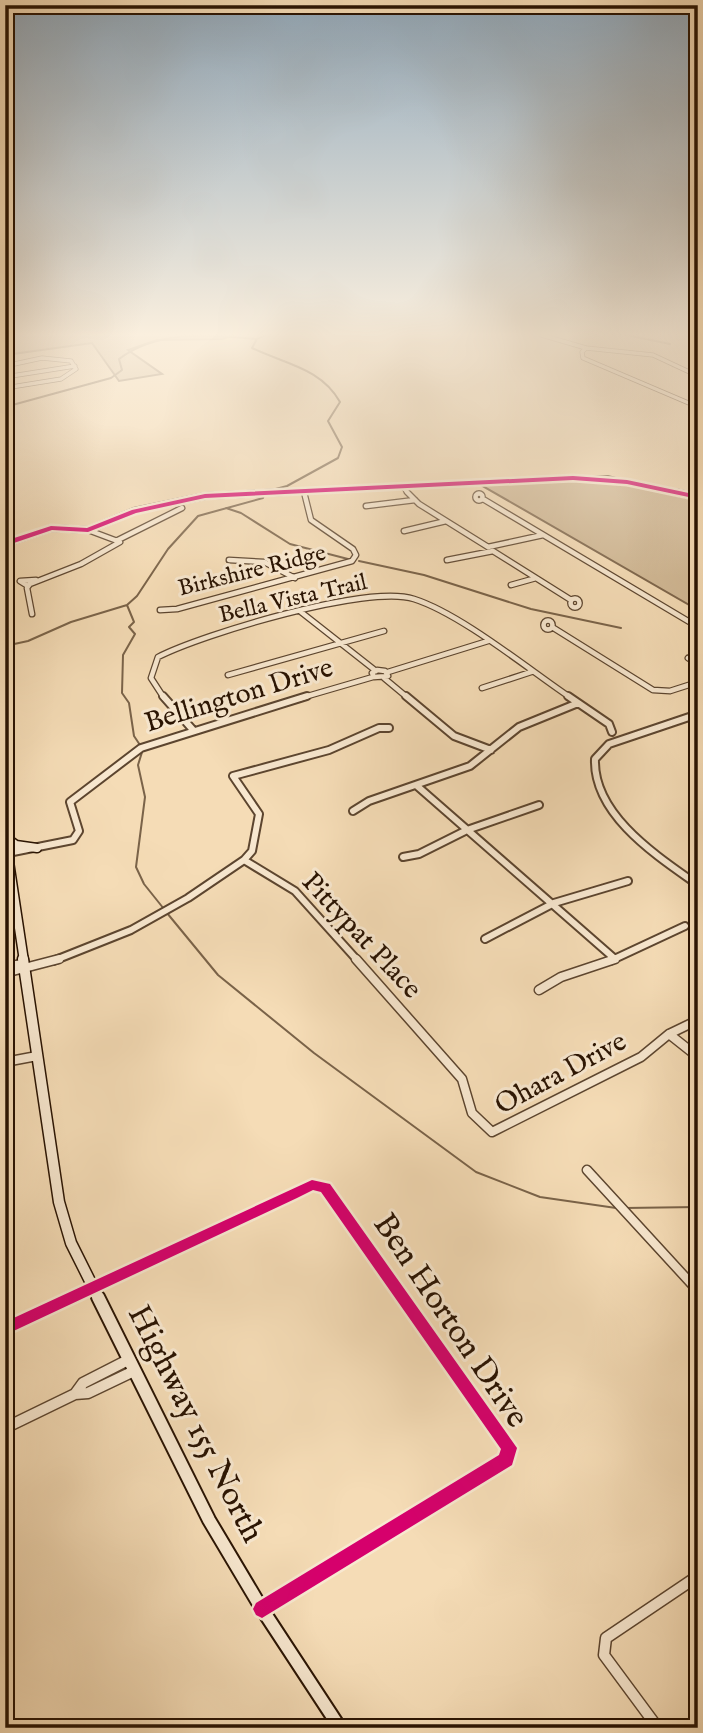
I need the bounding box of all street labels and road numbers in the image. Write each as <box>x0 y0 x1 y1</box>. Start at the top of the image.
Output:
street label: Birkshire Ridge <box>175 539 329 603</box>
street label: Bella Vista Trail <box>216 568 371 630</box>
street label: Bellington Drive <box>141 651 338 741</box>
street label: Pittypat Place <box>293 865 429 1007</box>
street label: Ohara Drive <box>489 1025 633 1123</box>
street label: Ben Horton Drive <box>363 1206 537 1436</box>
street label: Highway 155 North <box>117 1298 273 1550</box>

